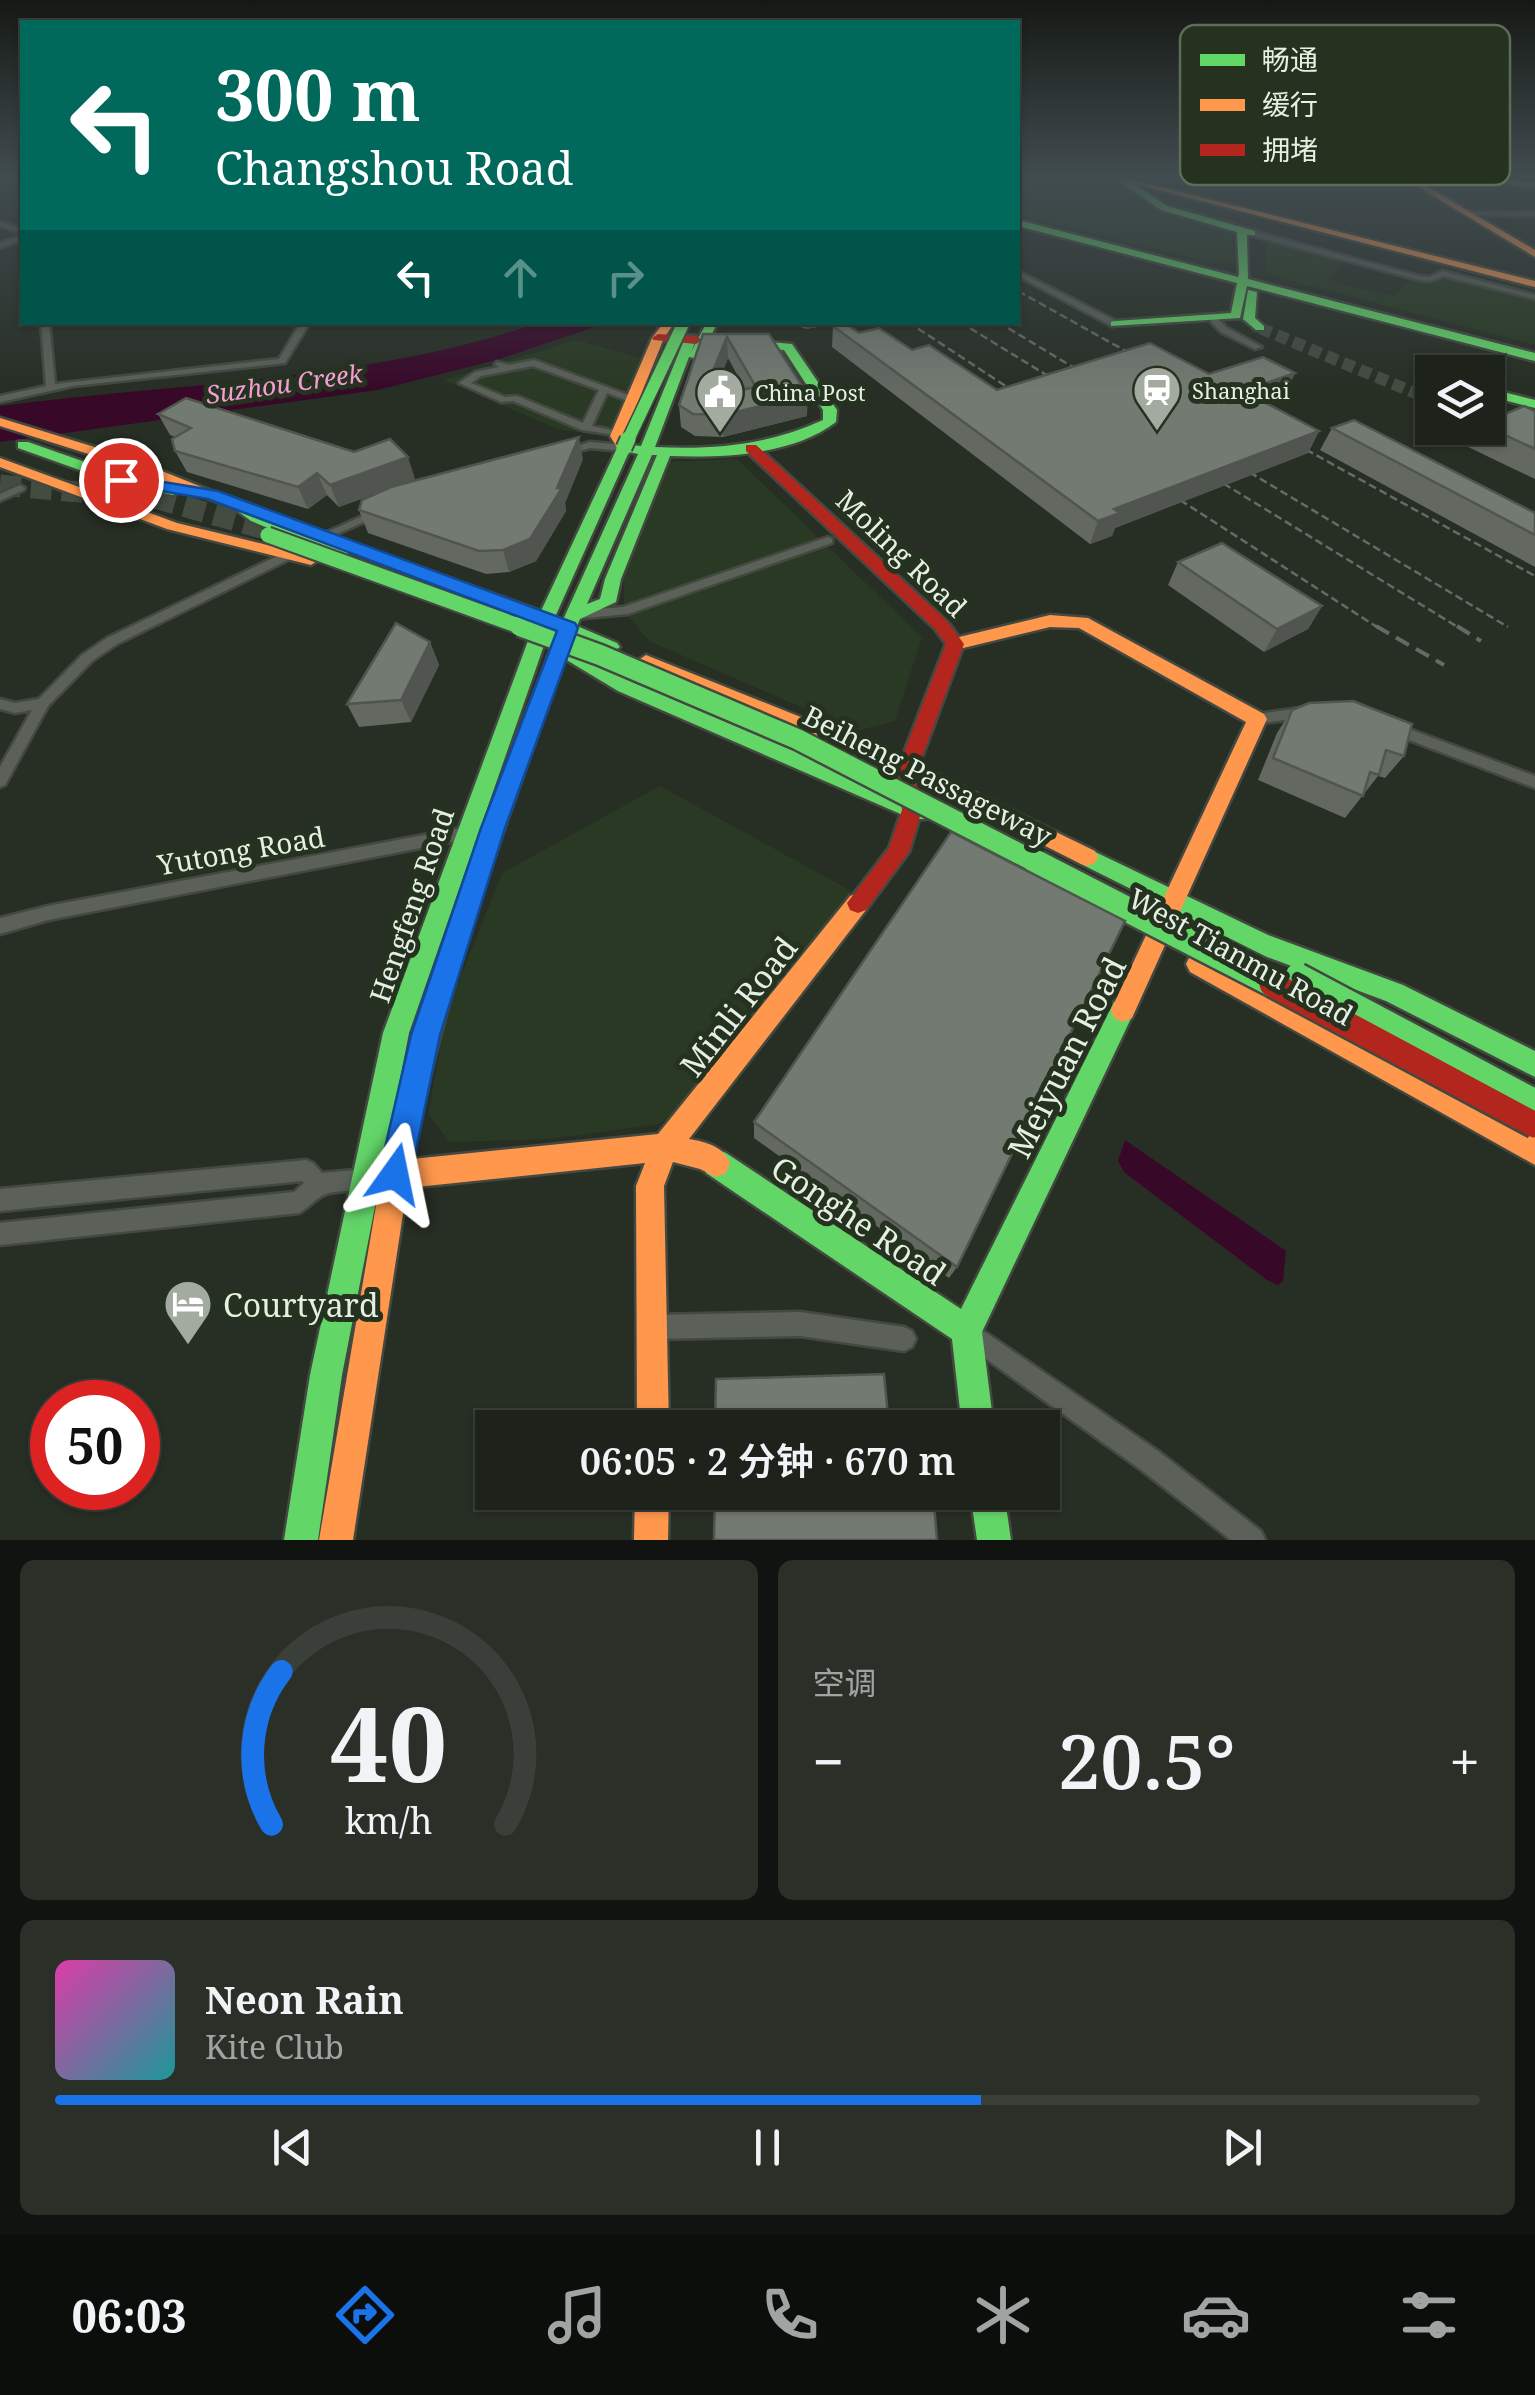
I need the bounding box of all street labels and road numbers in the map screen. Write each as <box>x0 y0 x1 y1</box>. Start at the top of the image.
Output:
street label: Moling Road <box>828 481 976 625</box>
street label: Beiheng Passageway <box>797 696 1059 854</box>
street label: Hengfeng Road <box>360 803 462 1007</box>
street label: Yutong Road <box>153 817 328 884</box>
street label: West Tianmu Road <box>1122 878 1360 1034</box>
street label: Minli Road <box>670 927 806 1085</box>
street label: Meiyuan Road <box>997 949 1135 1165</box>
street label: Gonghe Road <box>763 1146 955 1295</box>

